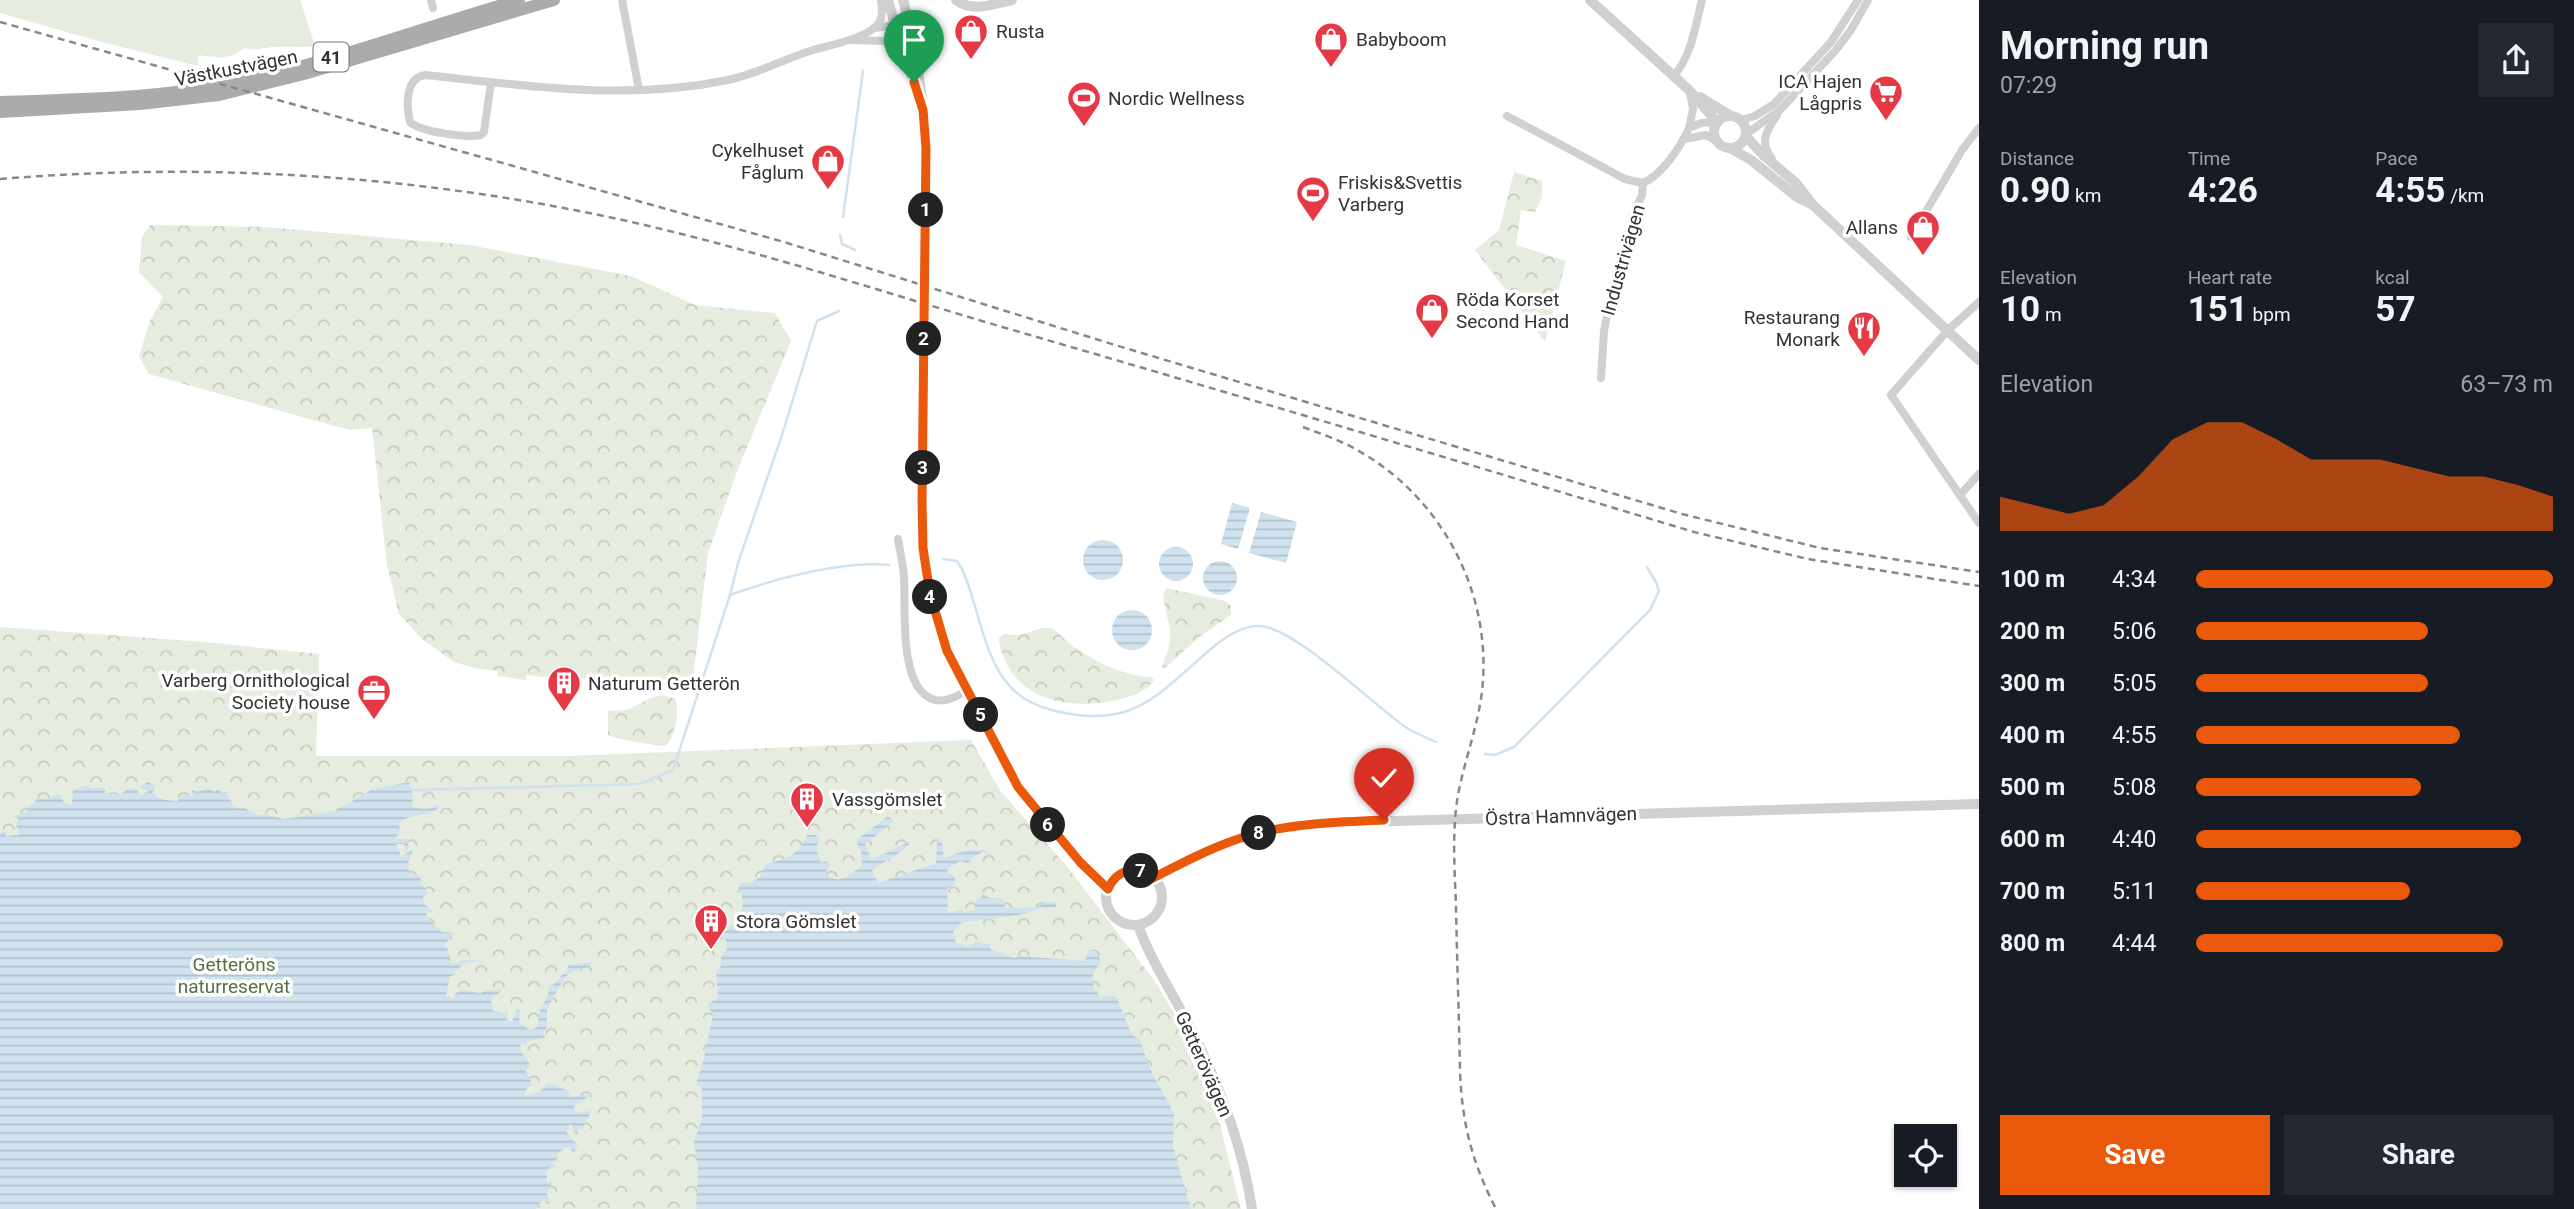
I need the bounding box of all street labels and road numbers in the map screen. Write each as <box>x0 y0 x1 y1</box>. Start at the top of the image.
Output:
road number: 41 <box>314 42 348 72</box>
street label: Västkustvägen <box>173 45 299 91</box>
street label: Industrivägen <box>1596 202 1650 318</box>
street label: Östra Hamnvägen <box>1485 802 1637 830</box>
street label: Getterövägen <box>1170 1008 1238 1120</box>

